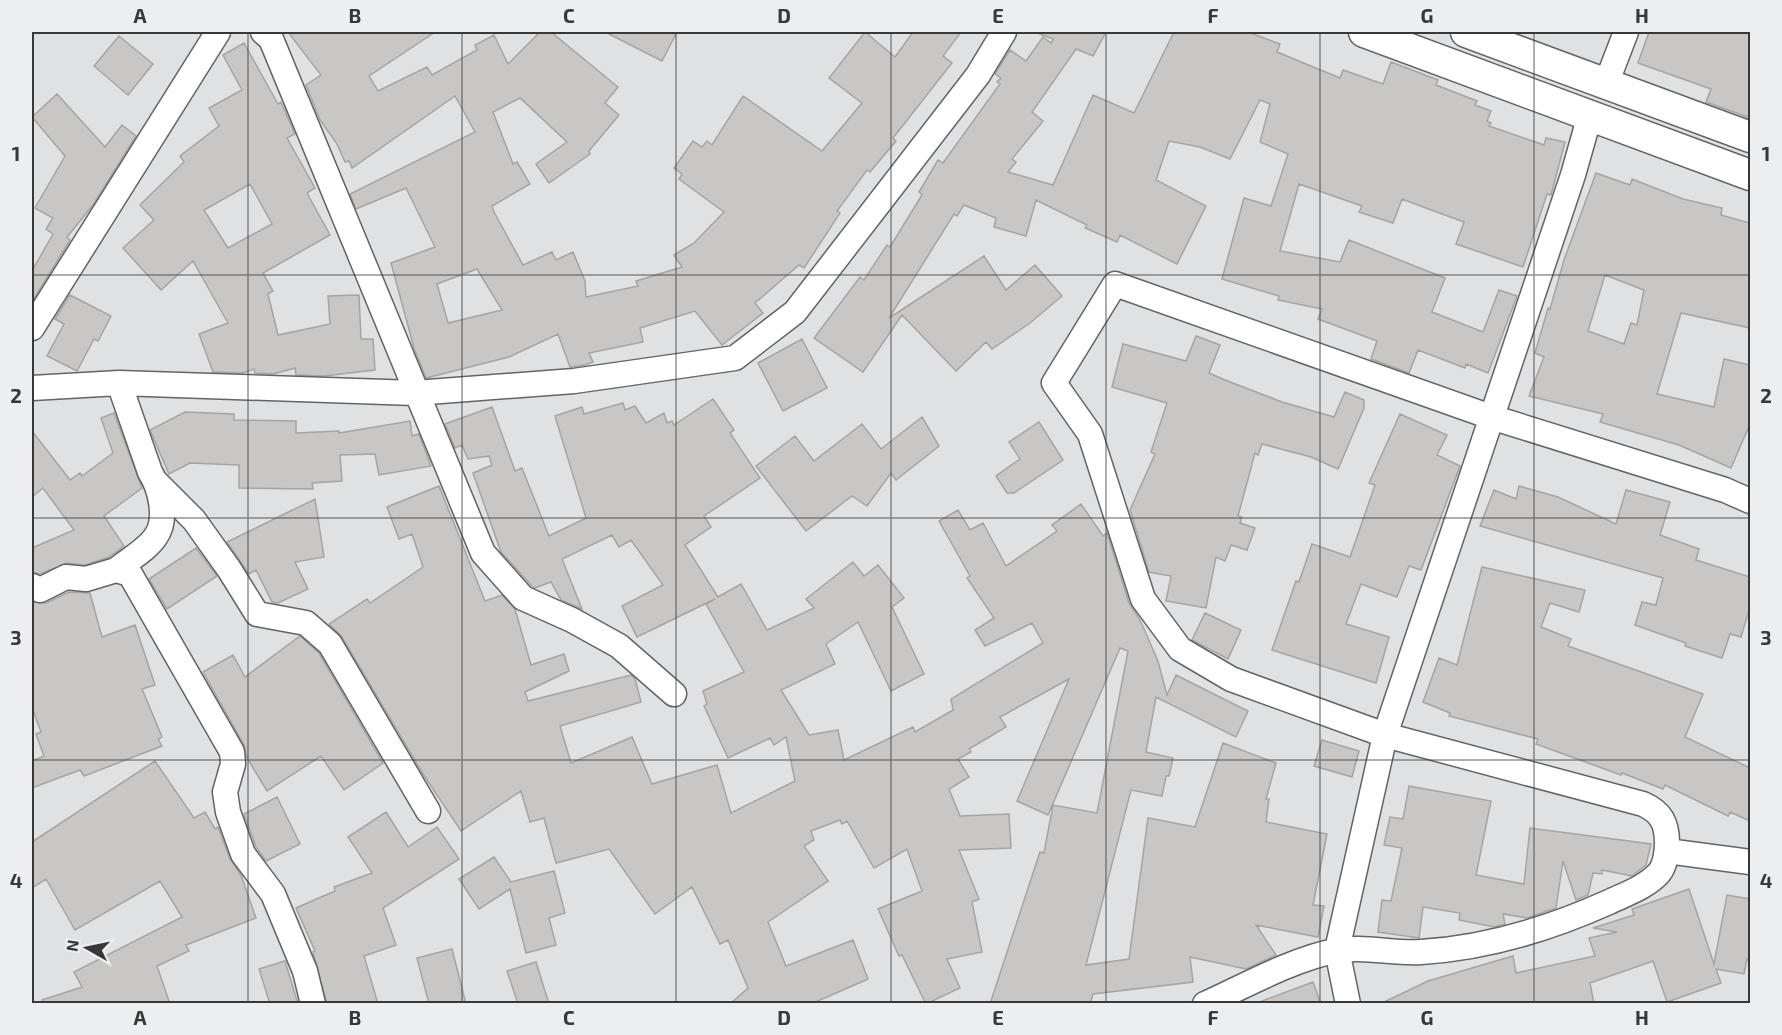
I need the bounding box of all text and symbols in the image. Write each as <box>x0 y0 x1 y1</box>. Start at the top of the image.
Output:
text: A <box>133 3 147 27</box>
text: B <box>349 3 361 27</box>
text: C <box>563 3 575 27</box>
text: D <box>777 3 791 27</box>
text: E <box>992 3 1004 27</box>
text: F <box>1207 3 1219 27</box>
text: G <box>1421 3 1433 27</box>
text: H <box>1635 3 1649 27</box>
text: 1 <box>12 141 20 165</box>
text: 1 <box>1762 141 1770 165</box>
text: 2 <box>10 383 22 407</box>
text: 2 <box>1760 383 1772 407</box>
text: 3 <box>10 625 22 649</box>
text: 3 <box>1760 625 1772 649</box>
text: 4 <box>10 868 23 892</box>
text: 4 <box>1760 868 1773 892</box>
north arrow <box>57 918 117 978</box>
text: N <box>61 938 82 953</box>
text: A <box>133 1005 147 1029</box>
text: B <box>349 1005 361 1029</box>
text: C <box>563 1005 575 1029</box>
text: D <box>777 1005 791 1029</box>
text: E <box>992 1005 1004 1029</box>
text: F <box>1207 1005 1219 1029</box>
text: G <box>1421 1005 1433 1029</box>
text: H <box>1635 1005 1649 1029</box>

